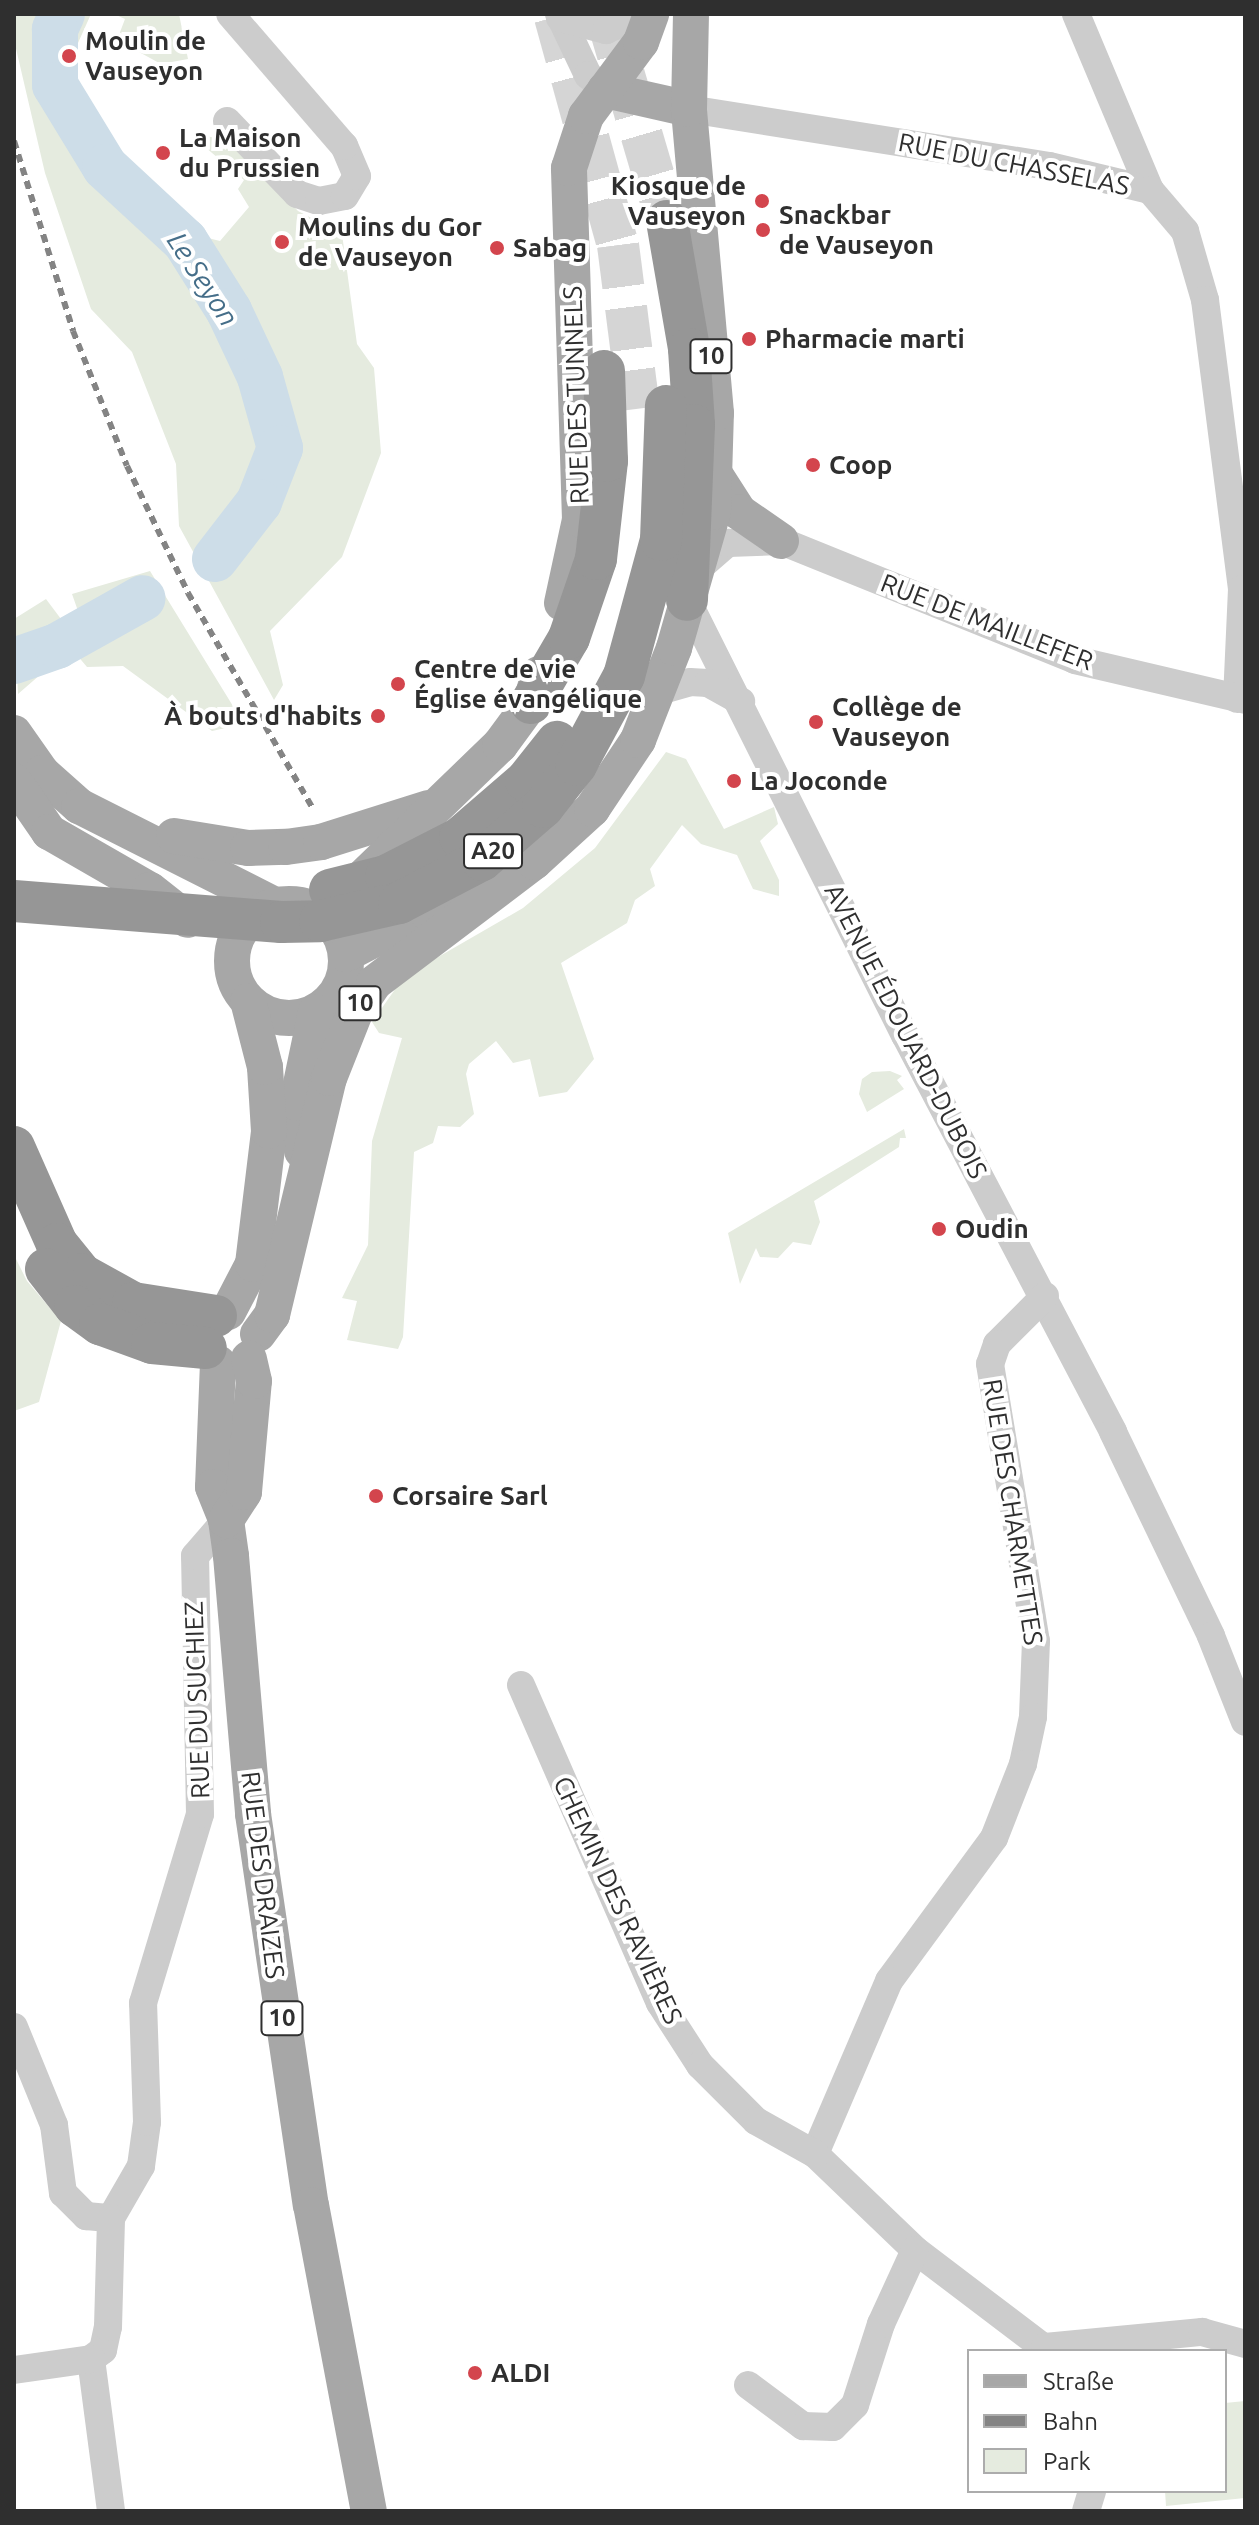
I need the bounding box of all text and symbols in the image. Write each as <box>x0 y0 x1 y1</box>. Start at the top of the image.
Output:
place label: Moulin de Vauseyon <box>85 25 206 86</box>
marker: Moulin de Vauseyon <box>60 47 78 65</box>
place label: La Maison du Prussien <box>179 122 320 184</box>
street label: RUE DU CHASSELAS <box>896 126 1132 202</box>
marker: La Maison du Prussien <box>154 144 172 162</box>
place label: Kiosque de Vauseyon <box>611 170 746 232</box>
marker: Kiosque de Vauseyon <box>753 192 771 210</box>
place label: Snackbar de Vauseyon <box>779 199 934 260</box>
place label: Moulins du Gor de Vauseyon <box>298 211 482 272</box>
marker: Snackbar de Vauseyon <box>754 221 772 239</box>
water label: Le Seyon <box>160 226 246 332</box>
place label: Sabag <box>513 232 587 264</box>
marker: Moulins du Gor de Vauseyon <box>273 233 291 251</box>
marker: Sabag <box>488 239 506 257</box>
street label: RUE DES TUNNELS <box>557 285 595 505</box>
place label: Pharmacie marti <box>765 323 965 355</box>
marker: Pharmacie marti <box>740 330 758 348</box>
road number: 10 <box>689 336 733 376</box>
place label: Coop <box>829 449 892 481</box>
marker: Coop <box>804 456 822 474</box>
street label: RUE DE MAILLEFER <box>876 567 1098 677</box>
place label: Centre de vie Église évangélique <box>414 653 642 714</box>
marker: Centre de vie Église évangélique <box>389 675 407 693</box>
place label: Collège de Vauseyon <box>832 691 962 752</box>
place label: À bouts d'habits <box>164 700 362 732</box>
marker: À bouts d'habits <box>369 707 387 725</box>
marker: Collège de Vauseyon <box>807 713 825 731</box>
place label: La Joconde <box>750 765 888 797</box>
marker: La Joconde <box>725 772 743 790</box>
road number: A20 <box>463 831 523 871</box>
street label: AVENUE ÉDOUARD-DUBOIS <box>818 878 994 1184</box>
road number: 10 <box>338 983 382 1023</box>
place label: Oudin <box>955 1213 1029 1245</box>
marker: Oudin <box>930 1220 948 1238</box>
street label: RUE DES CHARMETTES <box>977 1377 1049 1647</box>
place label: Corsaire Sarl <box>392 1480 548 1512</box>
marker: Corsaire Sarl <box>367 1487 385 1505</box>
street label: RUE DU SUCHIEZ <box>178 1601 216 1799</box>
street label: RUE DES DRAIZES <box>235 1769 291 1981</box>
street label: CHEMIN DES RAVIÈRES <box>547 1771 689 2029</box>
road number: 10 <box>260 1998 304 2038</box>
legend <box>967 2349 1227 2493</box>
place label: ALDI <box>491 2357 550 2389</box>
marker: ALDI <box>466 2364 484 2382</box>
text: Straße <box>1043 2368 1114 2395</box>
text: Bahn <box>1043 2408 1098 2435</box>
text: Park <box>1043 2448 1091 2475</box>

